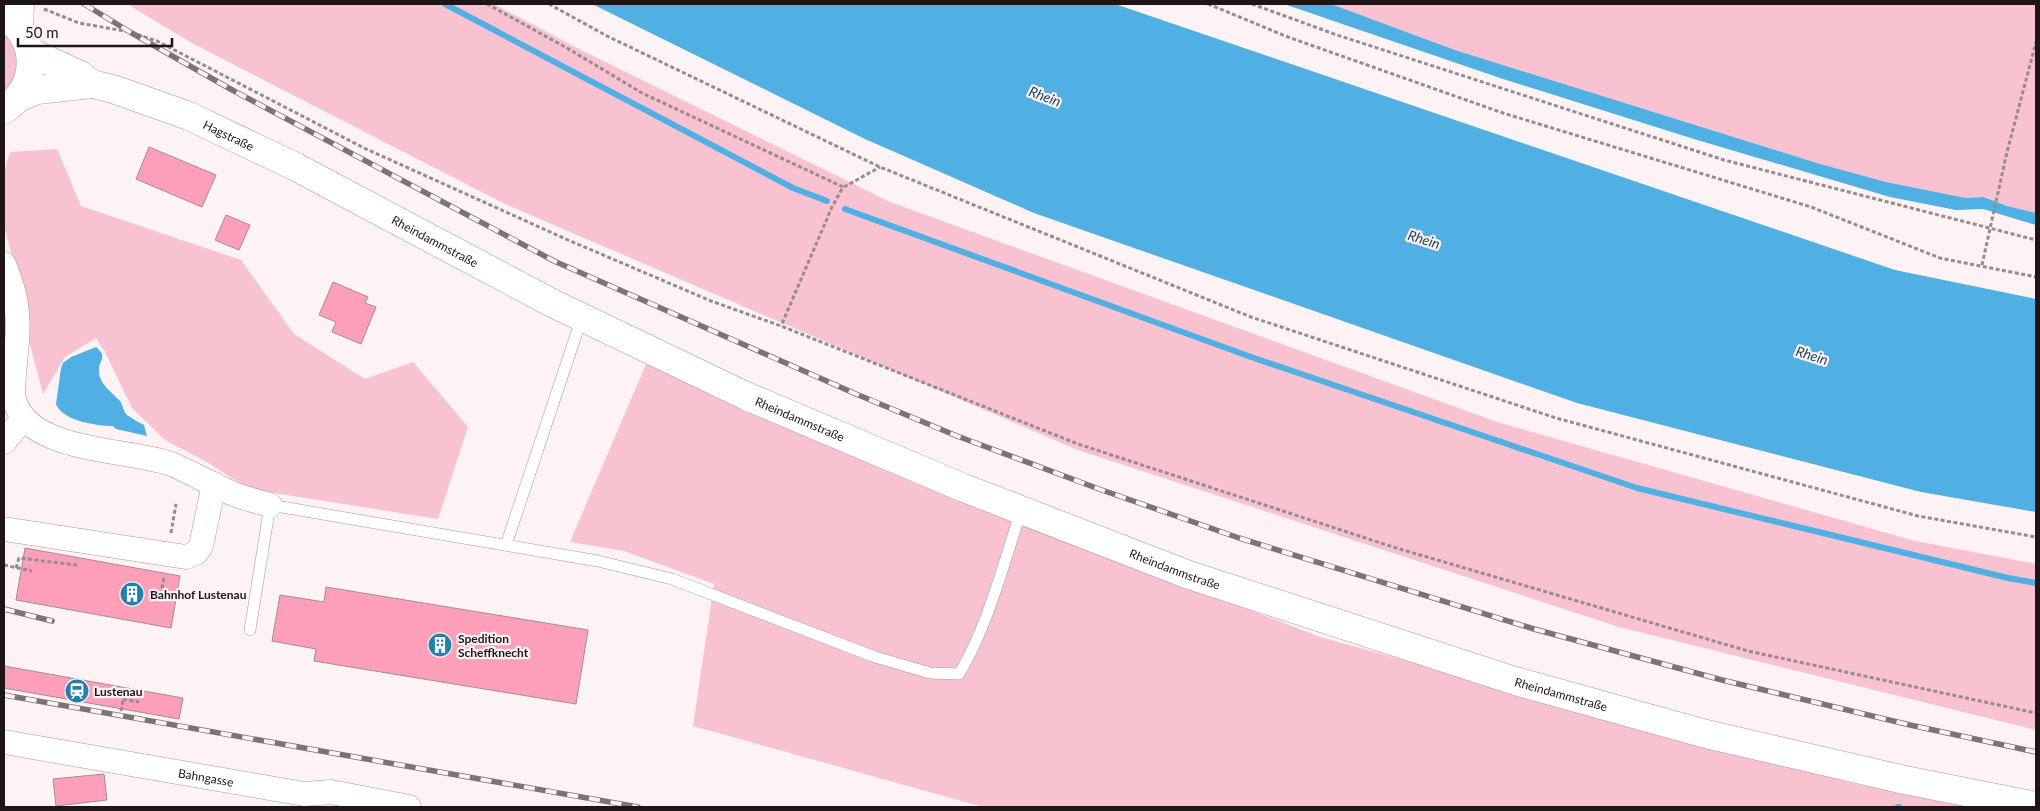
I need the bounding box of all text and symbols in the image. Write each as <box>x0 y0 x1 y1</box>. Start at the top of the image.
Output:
scale bar <box>18 15 171 47</box>
text: 50 m <box>25 23 59 41</box>
water label: Rhein <box>1027 82 1063 110</box>
street label: Hagstraße <box>201 117 256 153</box>
street label: Rheindammstraße <box>389 212 481 270</box>
water label: Rhein <box>1406 226 1442 252</box>
water label: Rhein <box>1794 342 1830 368</box>
street label: Rheindammstraße <box>753 393 847 444</box>
street label: Rheindammstraße <box>1127 545 1222 592</box>
building icon: Bahnhof Lustenau <box>119 581 145 607</box>
place label: Bahnhof Lustenau <box>150 587 247 602</box>
place label: Spedition Scheffknecht <box>458 631 529 660</box>
building icon: Spedition Scheffknecht <box>427 632 453 658</box>
street label: Rheindammstraße <box>1513 674 1609 714</box>
station icon: Lustenau <box>64 678 90 704</box>
place label: Lustenau <box>94 684 143 699</box>
street label: Bahngasse <box>177 765 235 789</box>

